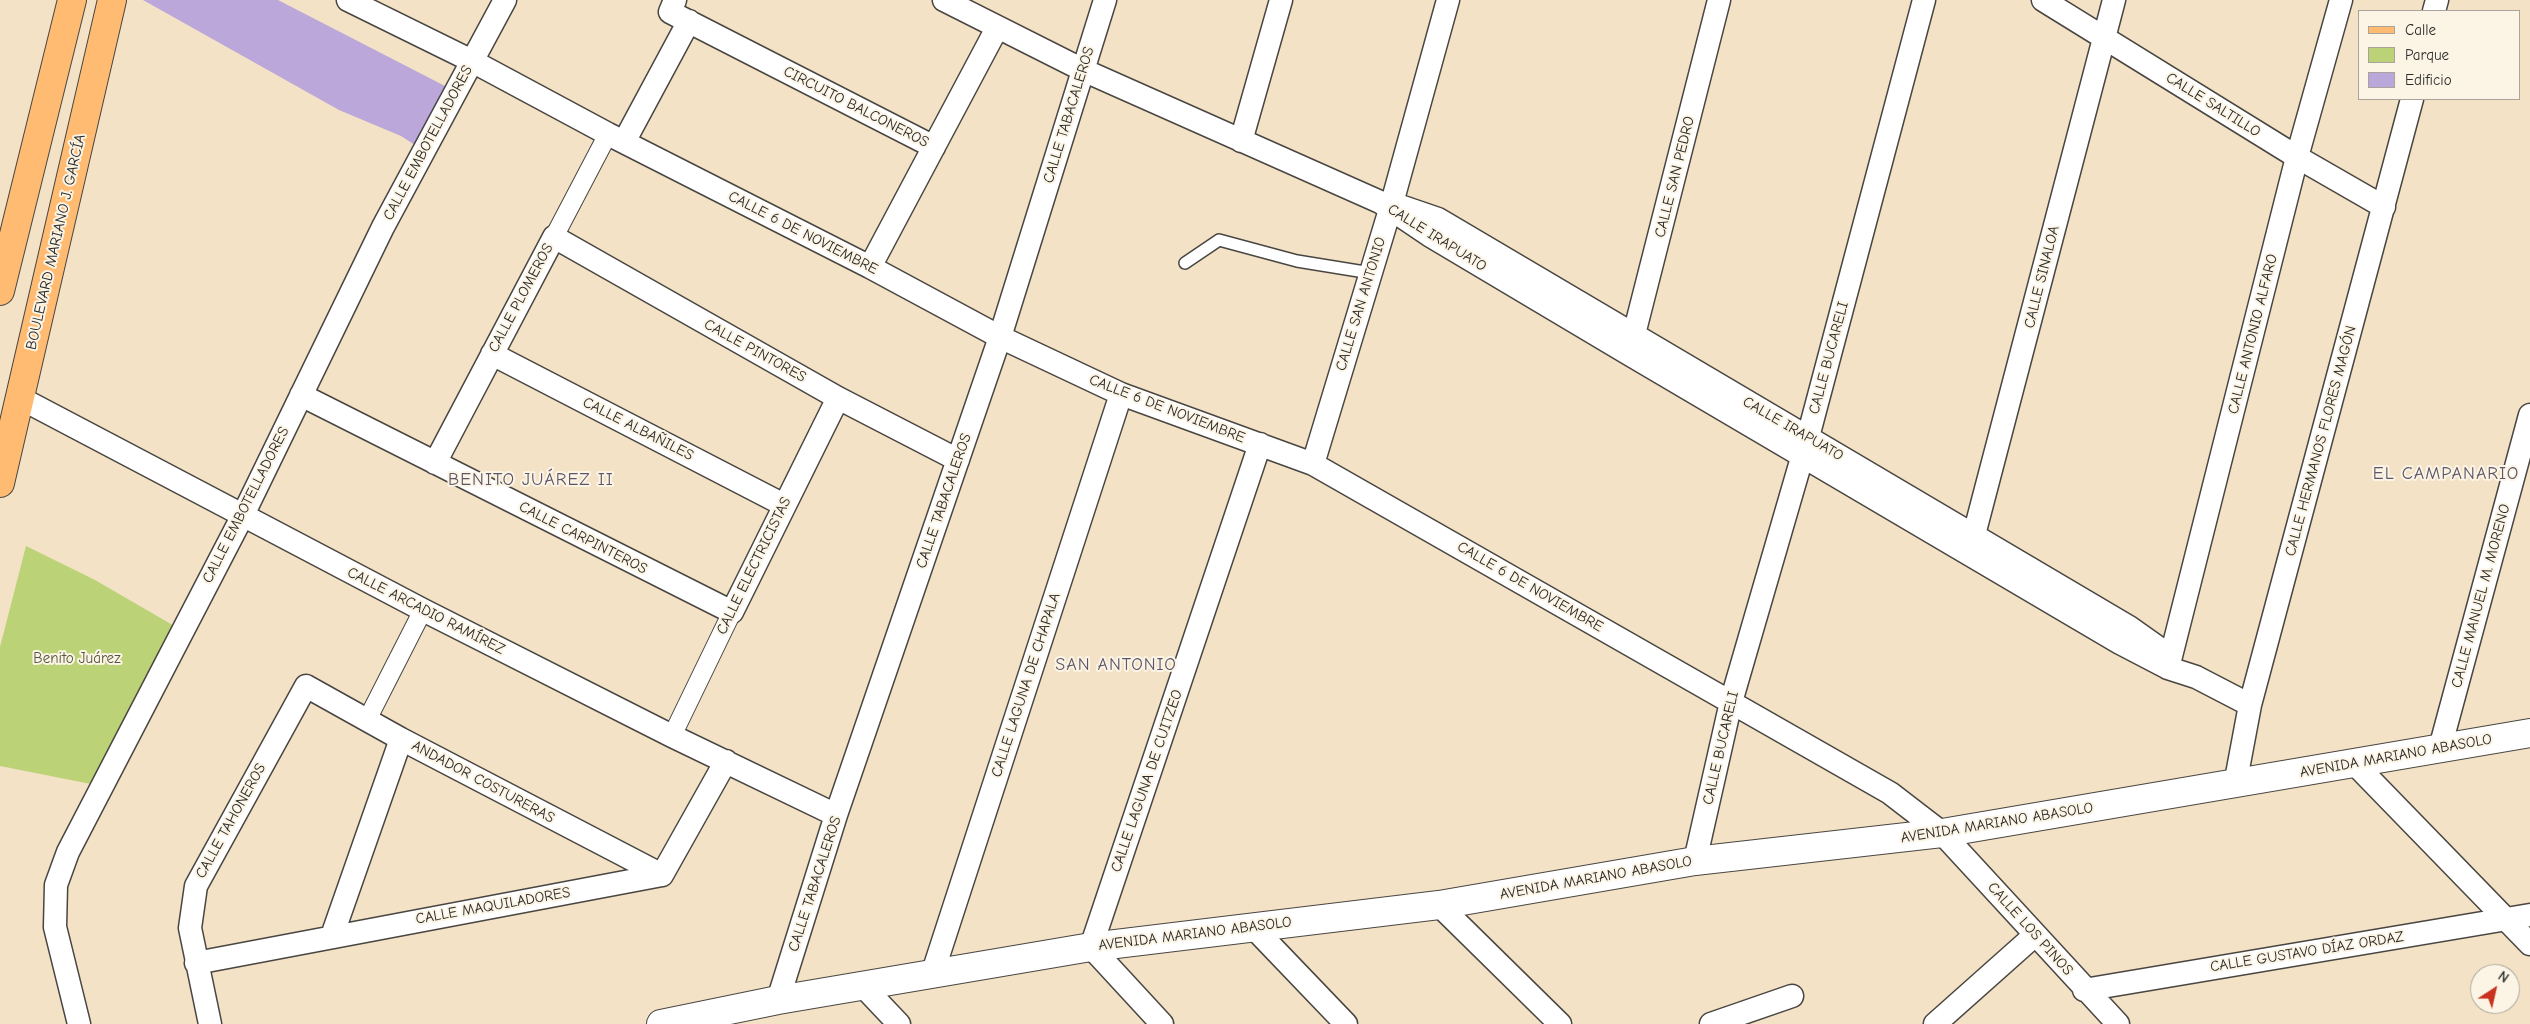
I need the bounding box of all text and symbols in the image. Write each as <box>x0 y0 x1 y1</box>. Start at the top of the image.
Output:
legend <box>2358 10 2520 100</box>
text: Calle <box>2405 21 2436 39</box>
street label: CALLE TABACALEROS <box>1040 45 1098 185</box>
text: Parque <box>2405 46 2449 64</box>
street label: CIRCUITO BALCONEROS <box>780 62 932 152</box>
street label: CALLE EMBOTELLADORES <box>380 63 476 223</box>
street label: CALLE SALTILLO <box>2162 69 2264 141</box>
text: Edificio <box>2405 71 2452 89</box>
street label: CALLE SAN PEDRO <box>1651 115 1699 239</box>
street label: BOULEVARD MARIANO J. GARCÍA <box>22 132 90 352</box>
street label: CALLE 6 DE NOVIEMBRE <box>725 187 881 279</box>
street label: CALLE IRAPUATO <box>1384 200 1490 276</box>
street label: CALLE SINALOA <box>2021 224 2063 330</box>
street label: CALLE SAN ANTONIO <box>1332 235 1390 373</box>
street label: CALLE PLOMEROS <box>485 241 557 355</box>
street label: CALLE ANTONIO ALFARO <box>2224 252 2282 416</box>
street label: CALLE BUCARELI <box>1805 300 1853 416</box>
street label: CALLE PINTORES <box>701 315 809 387</box>
street label: CALLE HERMANOS FLORES MAGÓN <box>2282 324 2360 558</box>
street label: CALLE 6 DE NOVIEMBRE <box>1086 371 1248 447</box>
street label: CALLE ALBAÑILES <box>580 393 696 465</box>
street label: CALLE IRAPUATO <box>1739 393 1847 465</box>
street label: CALLE EMBOTELLADORES <box>199 424 293 586</box>
street label: CALLE TABACALEROS <box>912 431 976 571</box>
district label: EL CAMPANARIO <box>2371 463 2521 485</box>
district label: BENITO JUÁREZ II <box>446 469 616 491</box>
street label: CALLE ELECTRICISTAS <box>713 494 795 638</box>
street label: CALLE CARPINTEROS <box>516 498 650 578</box>
street label: CALLE MANUEL M. MORENO <box>2448 502 2514 690</box>
street label: CALLE 6 DE NOVIEMBRE <box>1454 538 1606 636</box>
street label: CALLE ARCADIO RAMÍREZ <box>344 563 508 659</box>
street label: CALLE LAGUNA DE CHAPALA <box>988 591 1064 779</box>
park label: Benito Juárez <box>33 650 121 668</box>
district label: SAN ANTONIO <box>1054 654 1178 676</box>
street label: CALLE LAGUNA DE CUITZEO <box>1107 687 1187 875</box>
street label: CALLE BUCARELI <box>1699 689 1743 807</box>
street label: AVENIDA MARIANO ABASOLO <box>2299 730 2493 782</box>
street label: ANDADOR COSTURERAS <box>409 737 557 827</box>
street label: CALLE TAHONEROS <box>192 760 270 882</box>
street label: AVENIDA MARIANO ABASOLO <box>1899 799 2095 847</box>
street label: CALLE TABACALEROS <box>785 814 845 954</box>
street label: AVENIDA MARIANO ABASOLO <box>1499 852 1693 904</box>
street label: CALLE LOS PINOS <box>1983 879 2077 979</box>
street label: CALLE MAQUILADORES <box>414 884 572 928</box>
street label: AVENIDA MARIANO ABASOLO <box>1097 913 1293 955</box>
street label: CALLE GUSTAVO DÍAZ ORDAZ <box>2209 928 2405 976</box>
north arrow <box>2470 964 2520 1014</box>
text: N <box>2495 968 2512 987</box>

